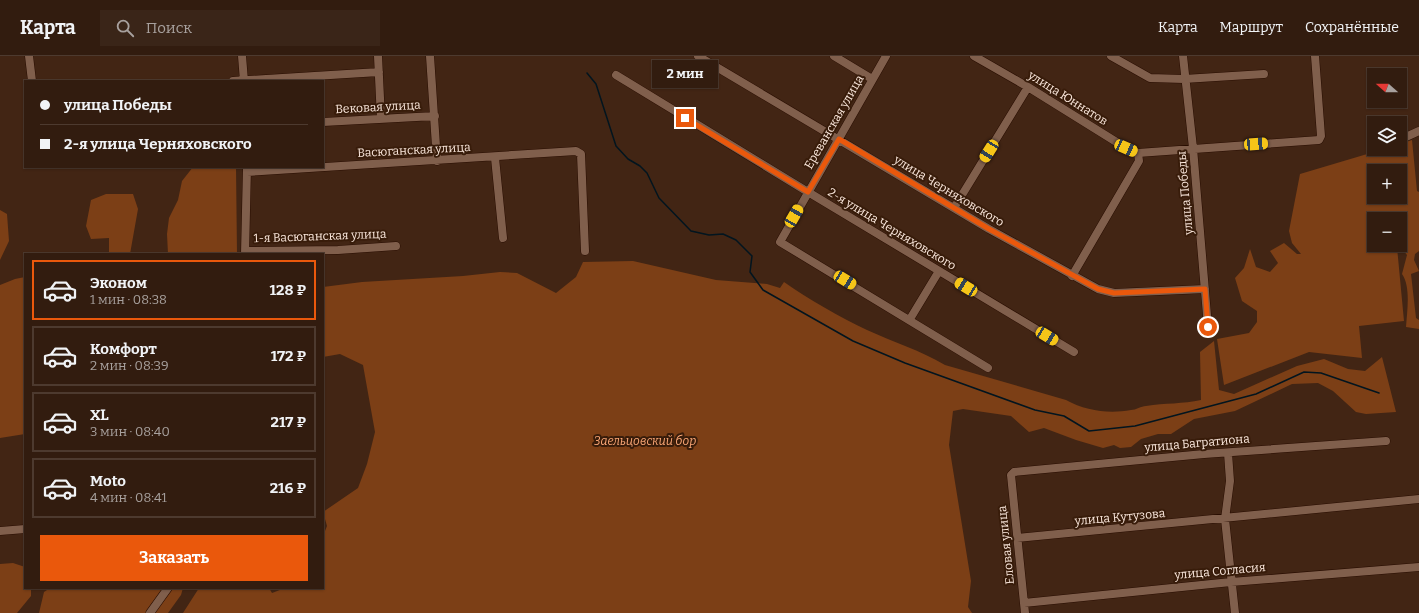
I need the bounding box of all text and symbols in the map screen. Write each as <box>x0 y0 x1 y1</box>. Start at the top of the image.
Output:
search box <box>100 10 380 46</box>
text: Карта <box>20 16 76 39</box>
icon: search <box>114 17 136 39</box>
text: Поиск <box>146 19 192 37</box>
text: Карта <box>1158 19 1198 36</box>
text: Маршрут <box>1220 19 1283 36</box>
text: Сохранённые <box>1305 19 1399 36</box>
callout: 2 мин <box>652 60 718 88</box>
text: 2 мин <box>667 66 703 81</box>
street label: улица Юннатов <box>1025 67 1111 128</box>
north arrow <box>1367 68 1407 108</box>
map controls <box>1367 68 1407 252</box>
street label: Ереванская улица <box>801 72 867 171</box>
text: улица Победы <box>64 96 172 114</box>
street label: Вековая улица <box>335 98 421 116</box>
route end <box>676 109 694 127</box>
button: layers <box>1367 116 1407 156</box>
text: 2-я улица Черняховского <box>64 135 252 153</box>
car <box>1244 137 1268 151</box>
car <box>978 138 1000 164</box>
car <box>1113 138 1139 158</box>
street label: Васюганская улица <box>357 140 471 160</box>
street label: улица Победы <box>1174 150 1196 236</box>
street label: улица Черняховского <box>891 152 1007 229</box>
button: + <box>1367 164 1407 204</box>
street label: 2-я улица Черняховского <box>825 185 959 273</box>
car <box>783 203 805 229</box>
button: − <box>1367 212 1407 252</box>
street label: 1-я Васюганская улица <box>253 227 387 245</box>
car <box>832 269 858 291</box>
icon: car <box>42 272 78 308</box>
text: Эконом <box>90 274 147 292</box>
car <box>953 276 979 298</box>
text: 128 ₽ <box>269 281 306 299</box>
text: 1 мин · 08:38 <box>90 292 167 307</box>
route start <box>1199 318 1217 336</box>
car <box>1034 325 1060 347</box>
icon: car <box>42 338 78 374</box>
text: Комфорт <box>90 340 157 358</box>
text: 172 ₽ <box>271 347 306 365</box>
text: 2 мин · 08:39 <box>90 358 169 373</box>
icon: car <box>42 404 78 440</box>
text: XL <box>90 406 109 424</box>
text: 217 ₽ <box>271 413 306 431</box>
text: 3 мин · 08:40 <box>90 424 170 439</box>
street label: улица Багратиона <box>1143 431 1251 455</box>
park label: Заельцовский бор <box>594 434 696 448</box>
icon: car <box>42 470 78 506</box>
text: Moto <box>90 472 126 490</box>
text: 216 ₽ <box>270 479 306 497</box>
text: 4 мин · 08:41 <box>90 490 167 505</box>
street label: Еловая улица <box>995 504 1017 585</box>
street label: улица Кутузова <box>1073 506 1166 528</box>
button: Заказать <box>40 535 308 581</box>
street label: улица Согласия <box>1173 560 1267 582</box>

